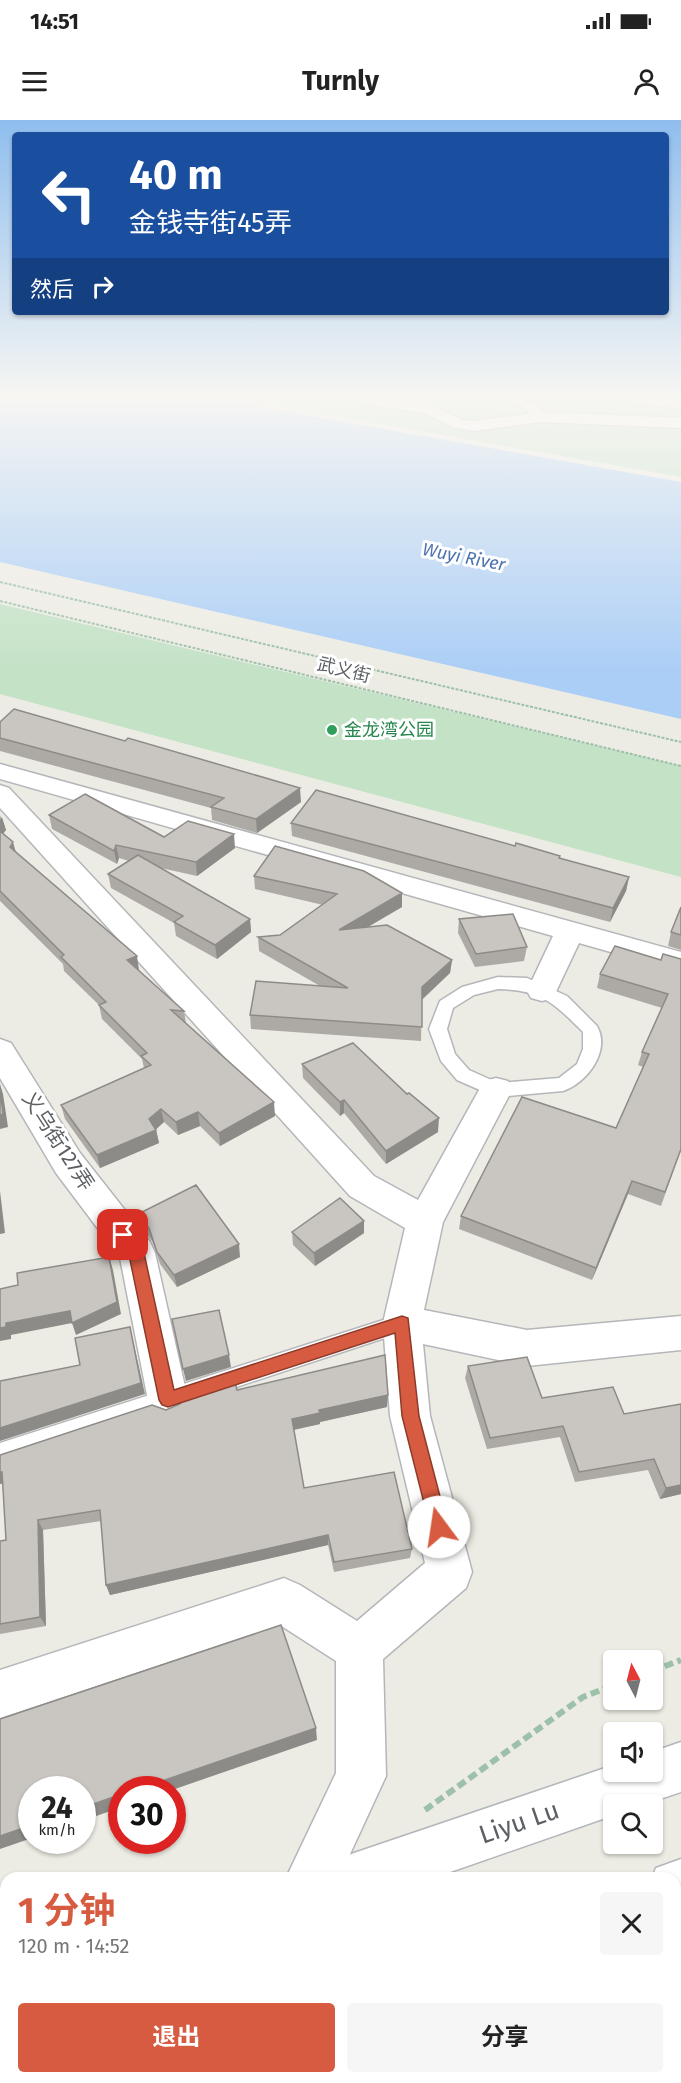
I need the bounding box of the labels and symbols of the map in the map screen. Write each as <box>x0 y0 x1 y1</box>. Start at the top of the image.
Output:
water label: Wuyi River <box>421 538 508 576</box>
street label: 武义街 <box>315 653 373 687</box>
place label: 金龙湾公园 <box>344 719 434 741</box>
marker: 金龙湾公园 <box>325 723 339 737</box>
street label: 义乌街127弄 <box>16 1087 100 1195</box>
pin <box>97 1209 148 1260</box>
position arrow <box>407 1495 471 1559</box>
north arrow <box>603 1650 663 1710</box>
speed limit sign: 30 <box>108 1776 186 1854</box>
street label: Liyu Lu <box>475 1794 563 1851</box>

